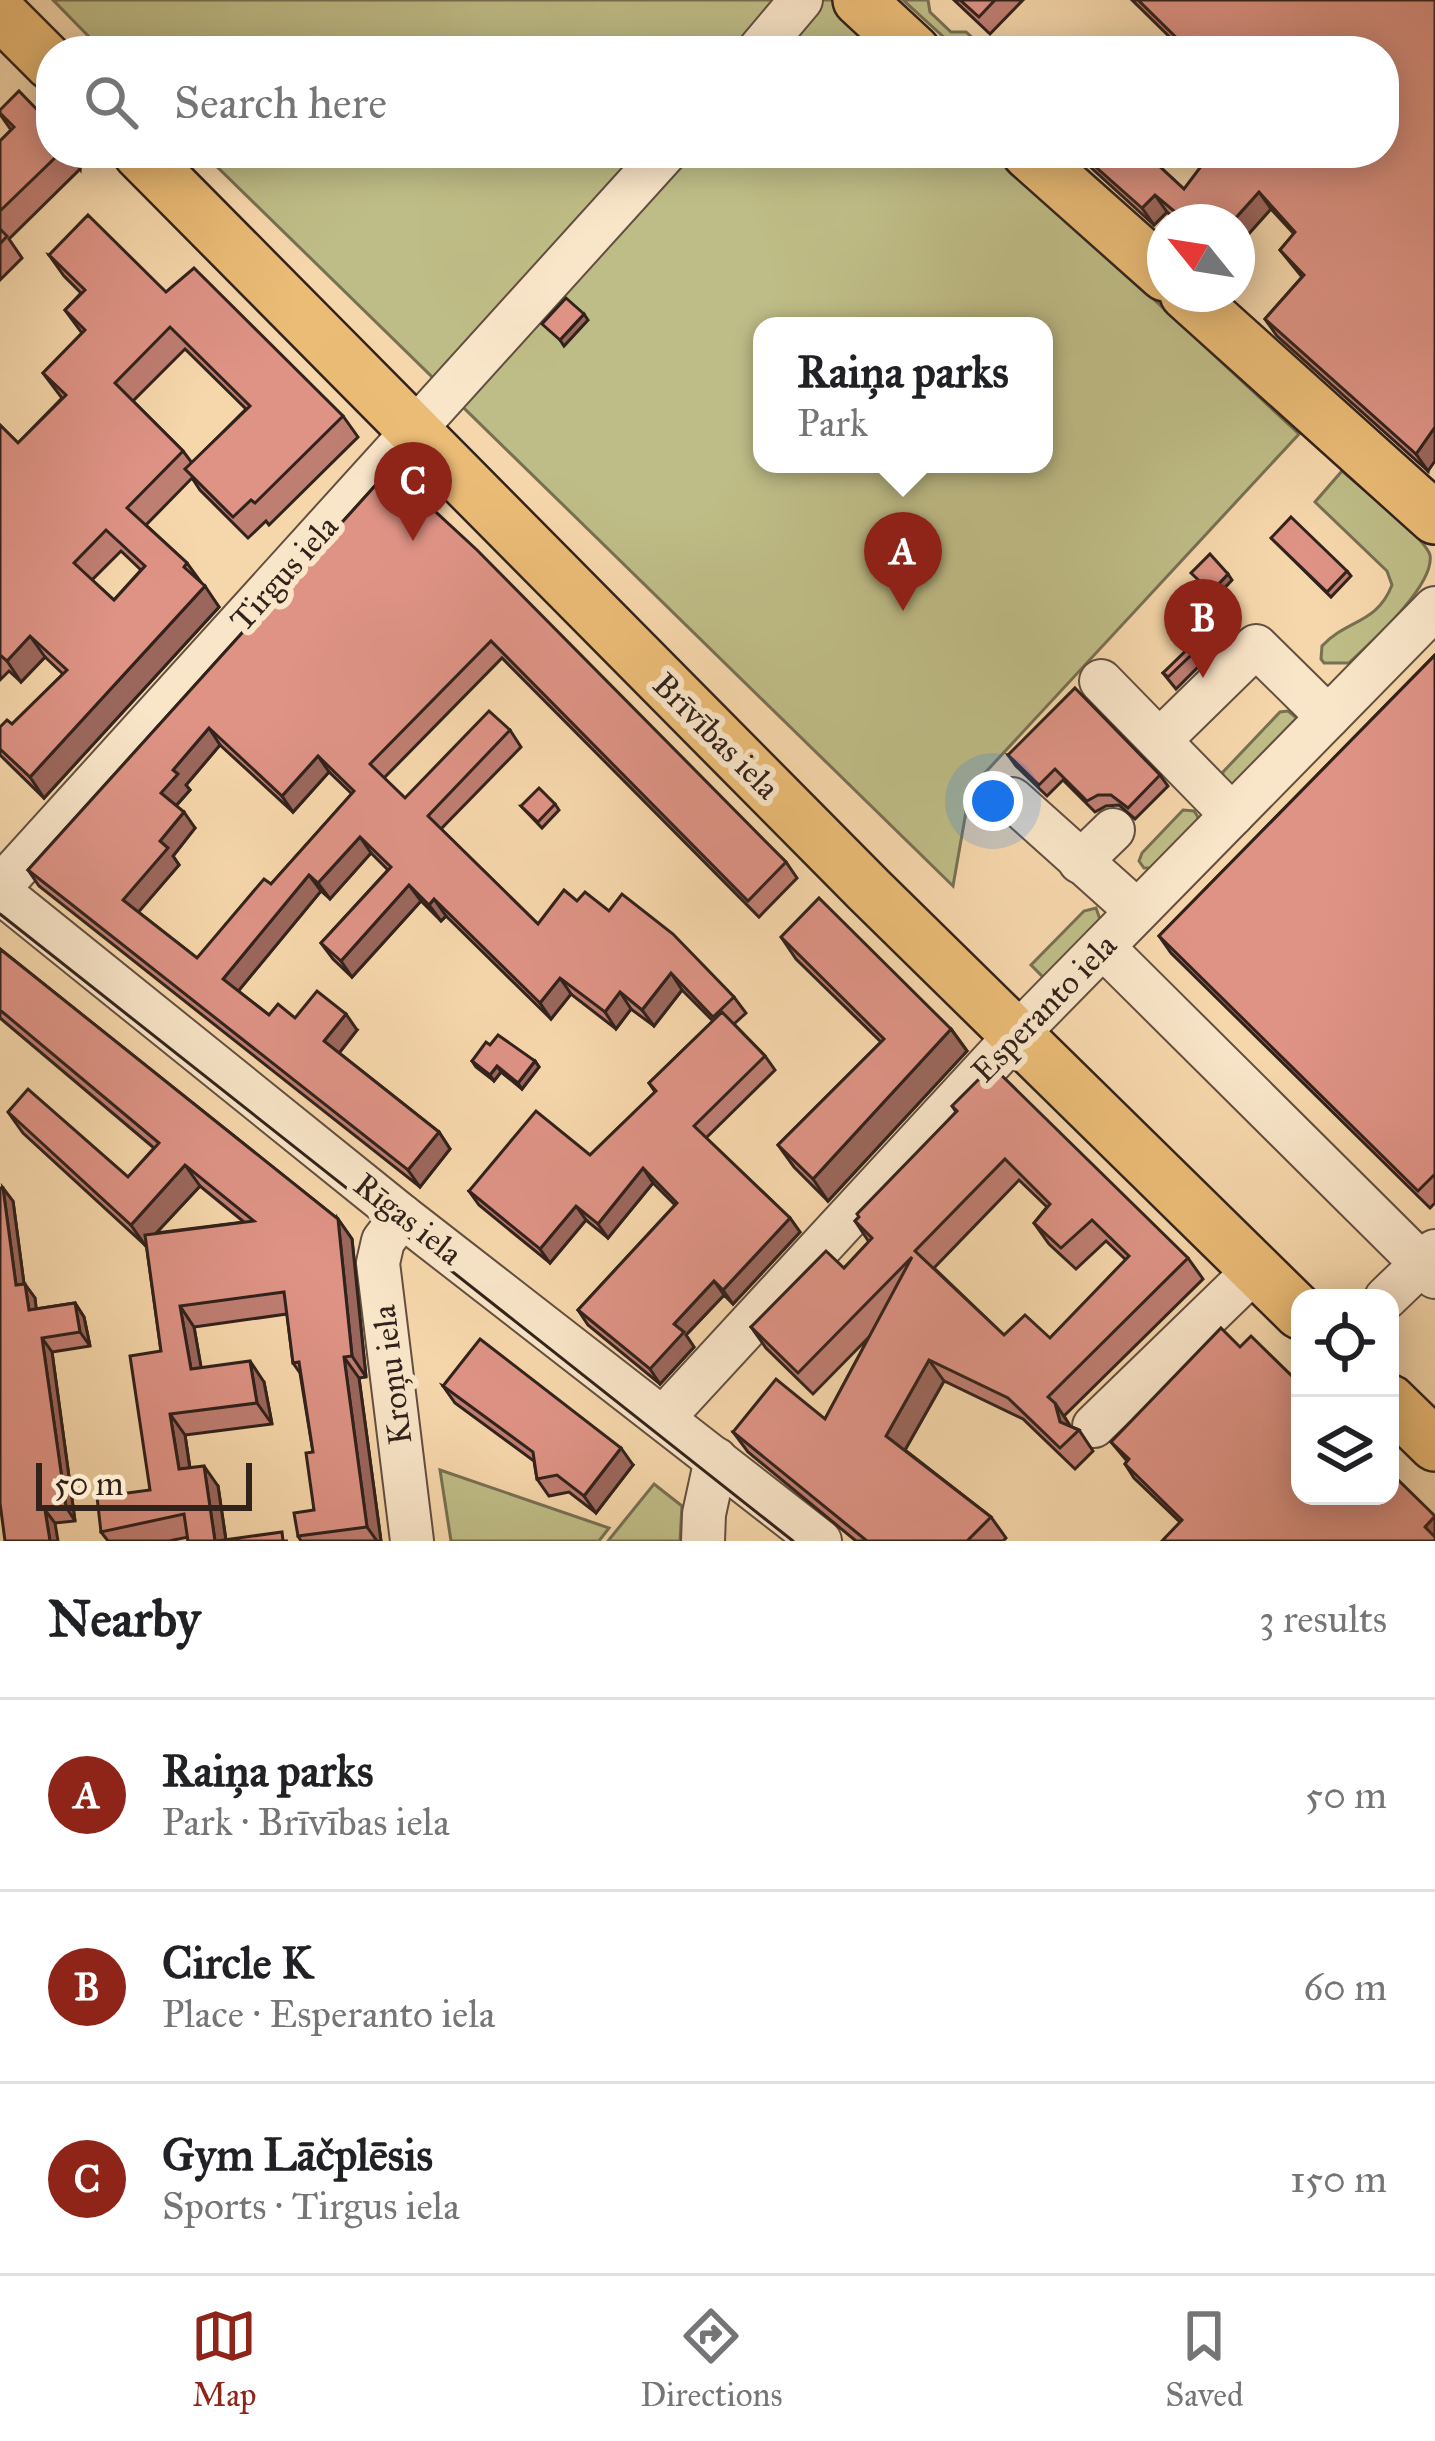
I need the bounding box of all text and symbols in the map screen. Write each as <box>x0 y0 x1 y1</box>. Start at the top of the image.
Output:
search box <box>36 36 1399 168</box>
icon: search <box>78 69 144 135</box>
text: Search here <box>174 75 387 130</box>
north arrow <box>1147 204 1255 312</box>
popup <box>753 317 1053 473</box>
text: Raiņa parks <box>797 344 1009 399</box>
text: Park <box>797 399 868 447</box>
pin: C <box>374 442 452 541</box>
street label: Tirgus iela <box>222 507 346 639</box>
pin: A <box>864 512 942 611</box>
pin: B <box>1164 579 1242 678</box>
street label: Brīvības iela <box>644 664 788 808</box>
your location <box>963 771 1023 831</box>
street label: Esperanto iela <box>963 925 1125 1091</box>
street label: Rīgas iela <box>346 1164 470 1274</box>
map controls <box>1291 1289 1399 1505</box>
button: locate <box>1291 1289 1399 1397</box>
street label: Kroņu iela <box>364 1303 420 1447</box>
button: layers <box>1291 1397 1399 1505</box>
scale bar <box>36 1457 252 1510</box>
text: 50 m <box>54 1464 123 1504</box>
text: Nearby <box>48 1588 200 1650</box>
text: 3 results <box>1259 1595 1387 1643</box>
text: Raiņa parks <box>162 1743 373 1798</box>
text: A <box>74 1771 100 1819</box>
text: 50 m <box>1305 1771 1387 1819</box>
text: Park · Brīvības iela <box>162 1798 450 1846</box>
text: Circle K <box>162 1935 313 1990</box>
text: B <box>74 1963 100 2011</box>
text: 60 m <box>1303 1963 1387 2011</box>
text: Place · Esperanto iela <box>162 1990 495 2038</box>
text: Gym Lāčplēsis <box>162 2127 433 2182</box>
text: C <box>74 2155 100 2203</box>
text: 150 m <box>1290 2155 1387 2203</box>
text: Sports · Tirgus iela <box>162 2182 460 2230</box>
tab: Map <box>191 2303 257 2415</box>
tab: Directions <box>640 2303 782 2415</box>
tab: Saved <box>1165 2303 1244 2415</box>

